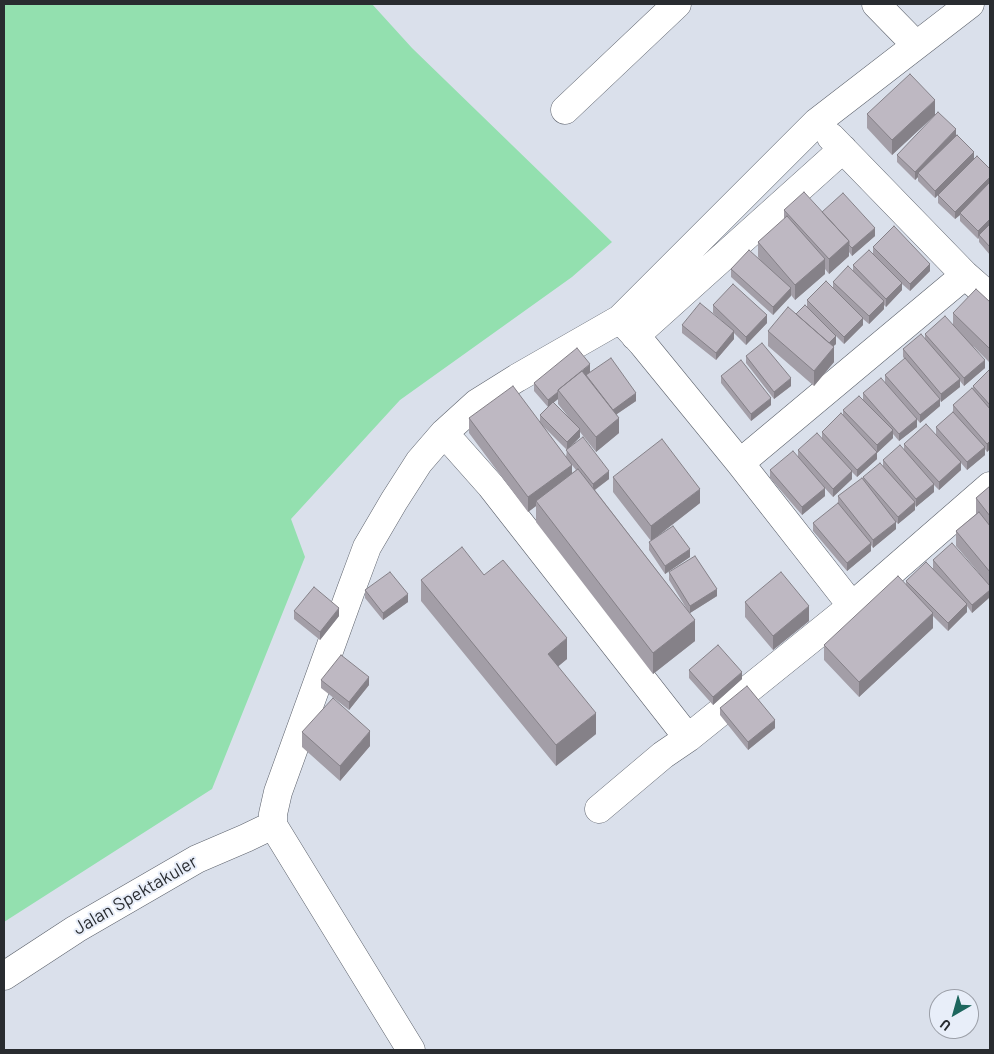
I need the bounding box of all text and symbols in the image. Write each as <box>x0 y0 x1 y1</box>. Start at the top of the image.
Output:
street label: Jalan Spektakuler <box>69 851 201 939</box>
north arrow <box>929 989 979 1039</box>
text: U <box>936 1016 954 1035</box>

